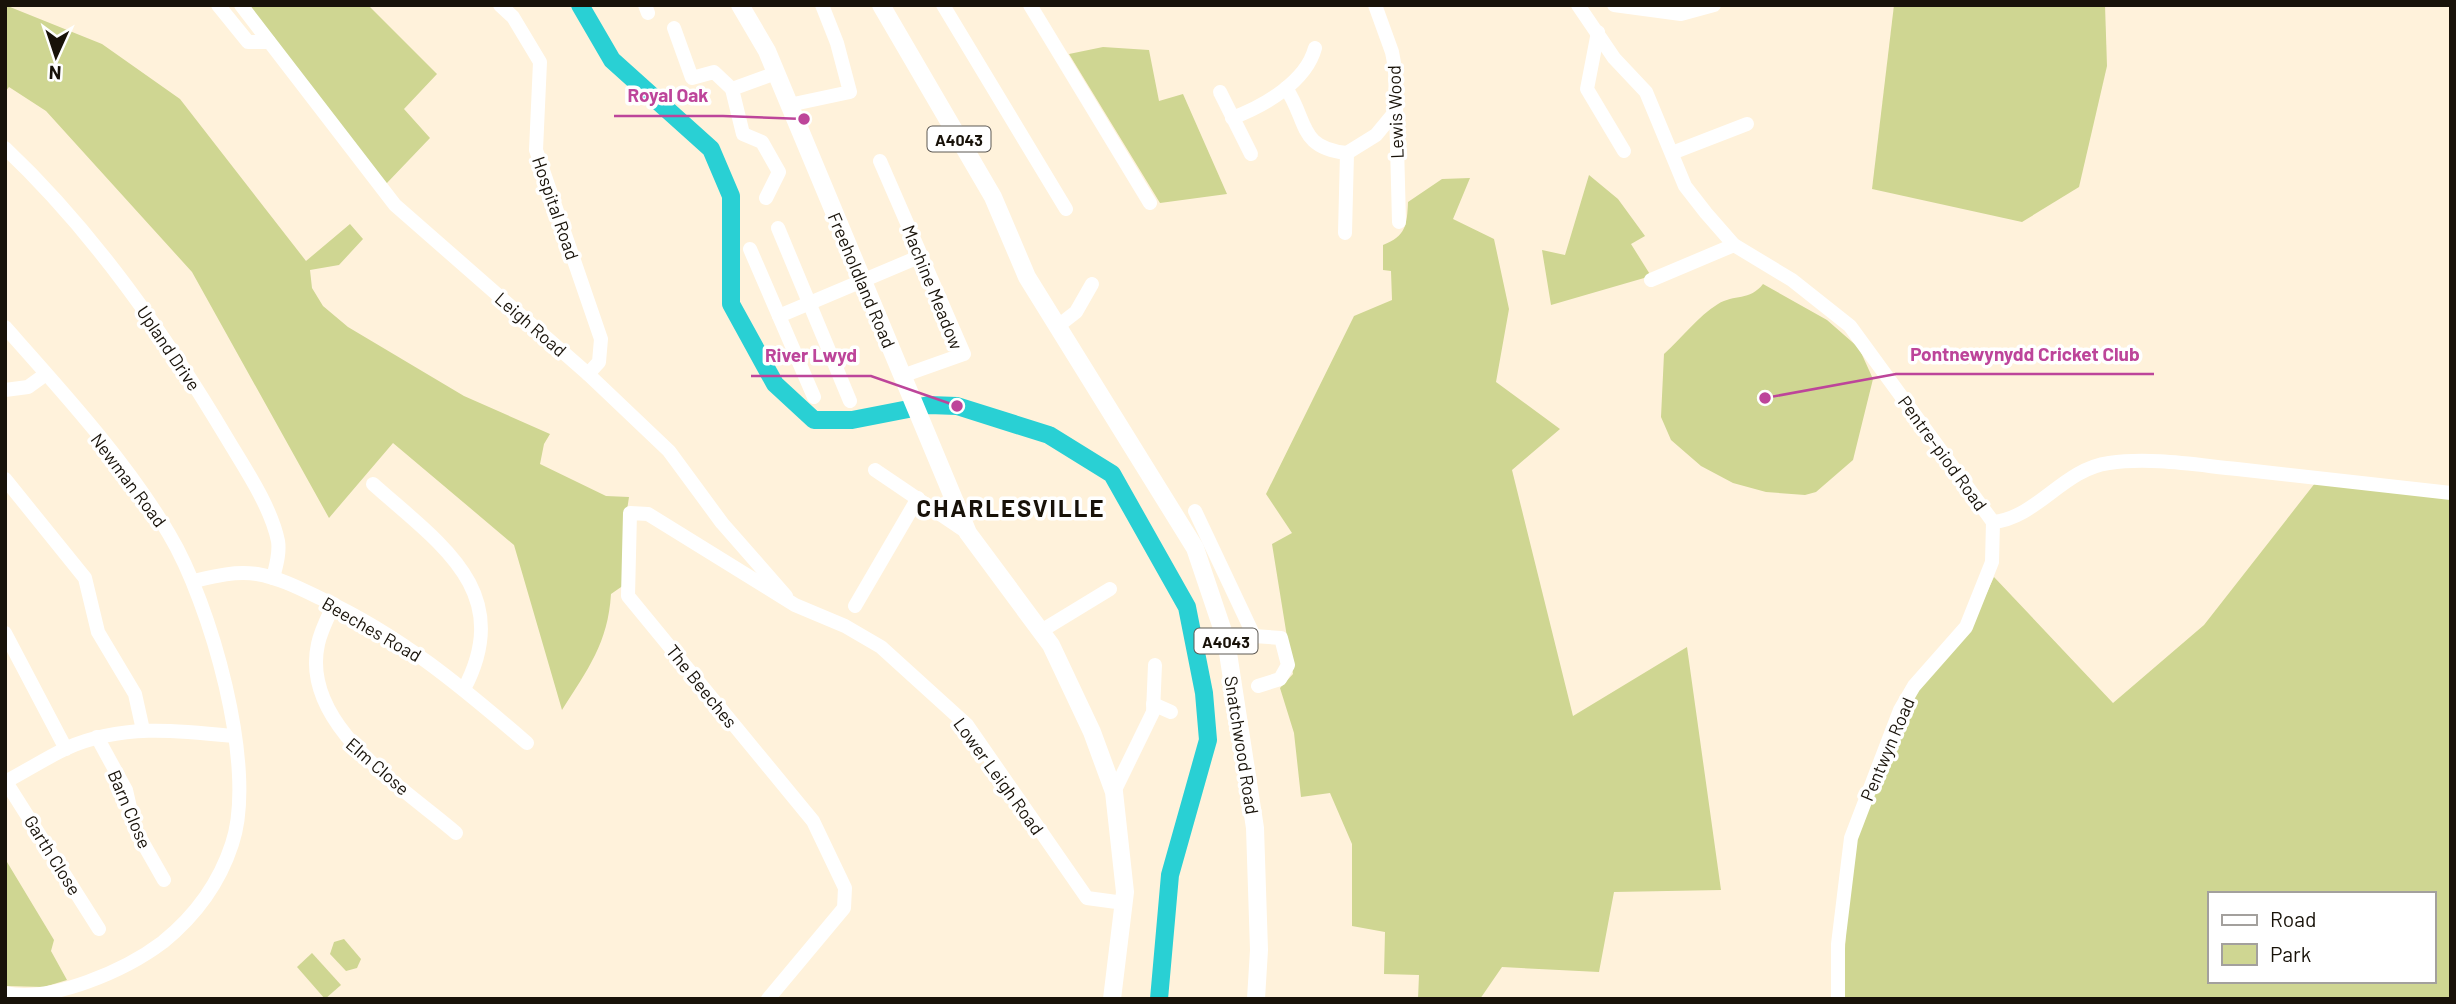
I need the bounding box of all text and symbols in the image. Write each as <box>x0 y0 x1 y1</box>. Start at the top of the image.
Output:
north arrow <box>21 21 91 91</box>
text: N <box>48 62 62 85</box>
street label: Lewis Wood <box>1382 65 1408 159</box>
callout: Royal Oak <box>614 76 723 116</box>
text: Royal Oak <box>627 83 709 106</box>
road number: A4043 <box>928 127 990 152</box>
street label: Hospital Road <box>528 153 584 263</box>
street label: Freeholdland Road <box>824 209 900 351</box>
street label: Machine Meadow <box>898 222 968 352</box>
street label: Leigh Road <box>491 287 571 361</box>
street label: Upland Drive <box>132 301 206 395</box>
callout: Pontnewynydd Cricket Club <box>1896 334 2154 374</box>
callout: River Lwyd <box>751 336 871 376</box>
text: Pontnewynydd Cricket Club <box>1910 342 2140 365</box>
text: River Lwyd <box>765 343 857 366</box>
street label: Pentre-piod Road <box>1894 391 1992 515</box>
street label: Newman Road <box>87 429 171 531</box>
district label: CHARLESVILLE <box>917 493 1105 522</box>
street label: Beeches Road <box>318 592 426 666</box>
road number: A4043 <box>1194 628 1258 654</box>
street label: The Beeches <box>662 640 742 732</box>
street label: Snatchwood Road <box>1220 674 1264 816</box>
street label: Pentwyn Road <box>1855 694 1919 804</box>
street label: Lower Leigh Road <box>949 713 1049 839</box>
street label: Elm Close <box>342 733 414 799</box>
street label: Barn Close <box>104 766 156 852</box>
street label: Garth Close <box>20 811 86 899</box>
legend <box>2208 892 2435 983</box>
text: Road <box>2270 906 2316 931</box>
text: Park <box>2270 941 2311 966</box>

